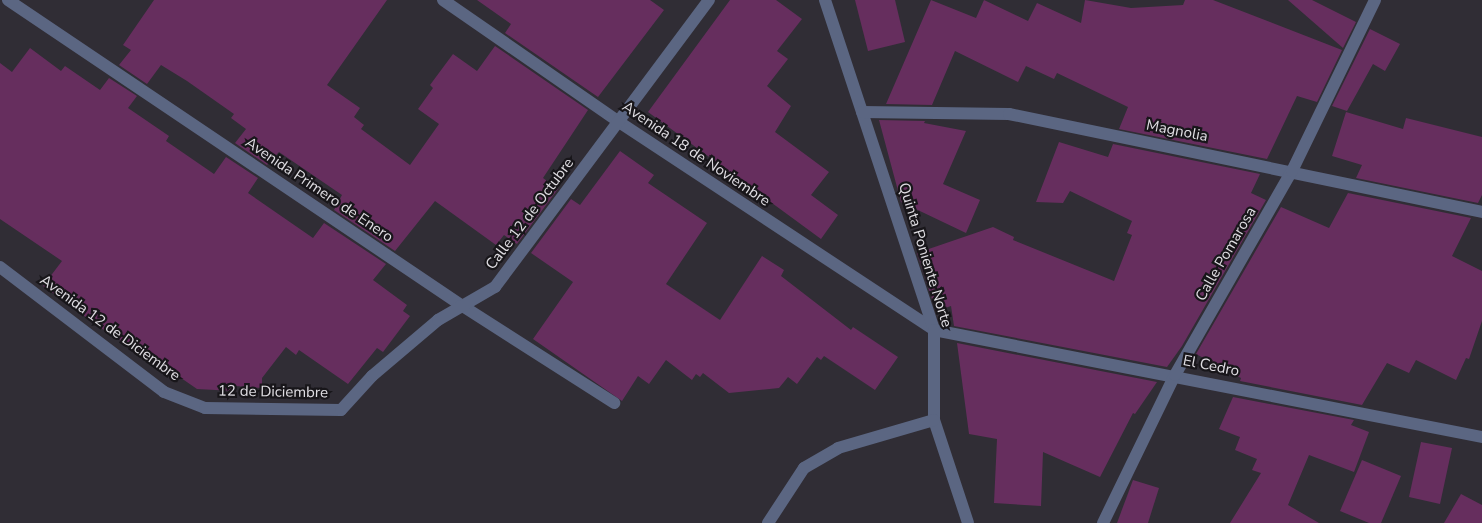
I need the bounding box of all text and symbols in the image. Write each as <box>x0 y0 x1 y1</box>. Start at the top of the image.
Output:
street label: Avenida 18 de Noviembre <box>619 98 773 210</box>
street label: Magnolia <box>1145 116 1209 146</box>
street label: Avenida Primero de Enero <box>242 134 396 246</box>
street label: Calle 12 de Octubre <box>482 155 578 273</box>
street label: Quinta Poniente Norte <box>894 180 956 330</box>
street label: Calle Pomarosa <box>1192 204 1260 304</box>
street label: Avenida 12 de Diciembre <box>36 271 184 385</box>
street label: El Cedro <box>1181 352 1241 380</box>
street label: 12 de Diciembre <box>218 382 328 402</box>

